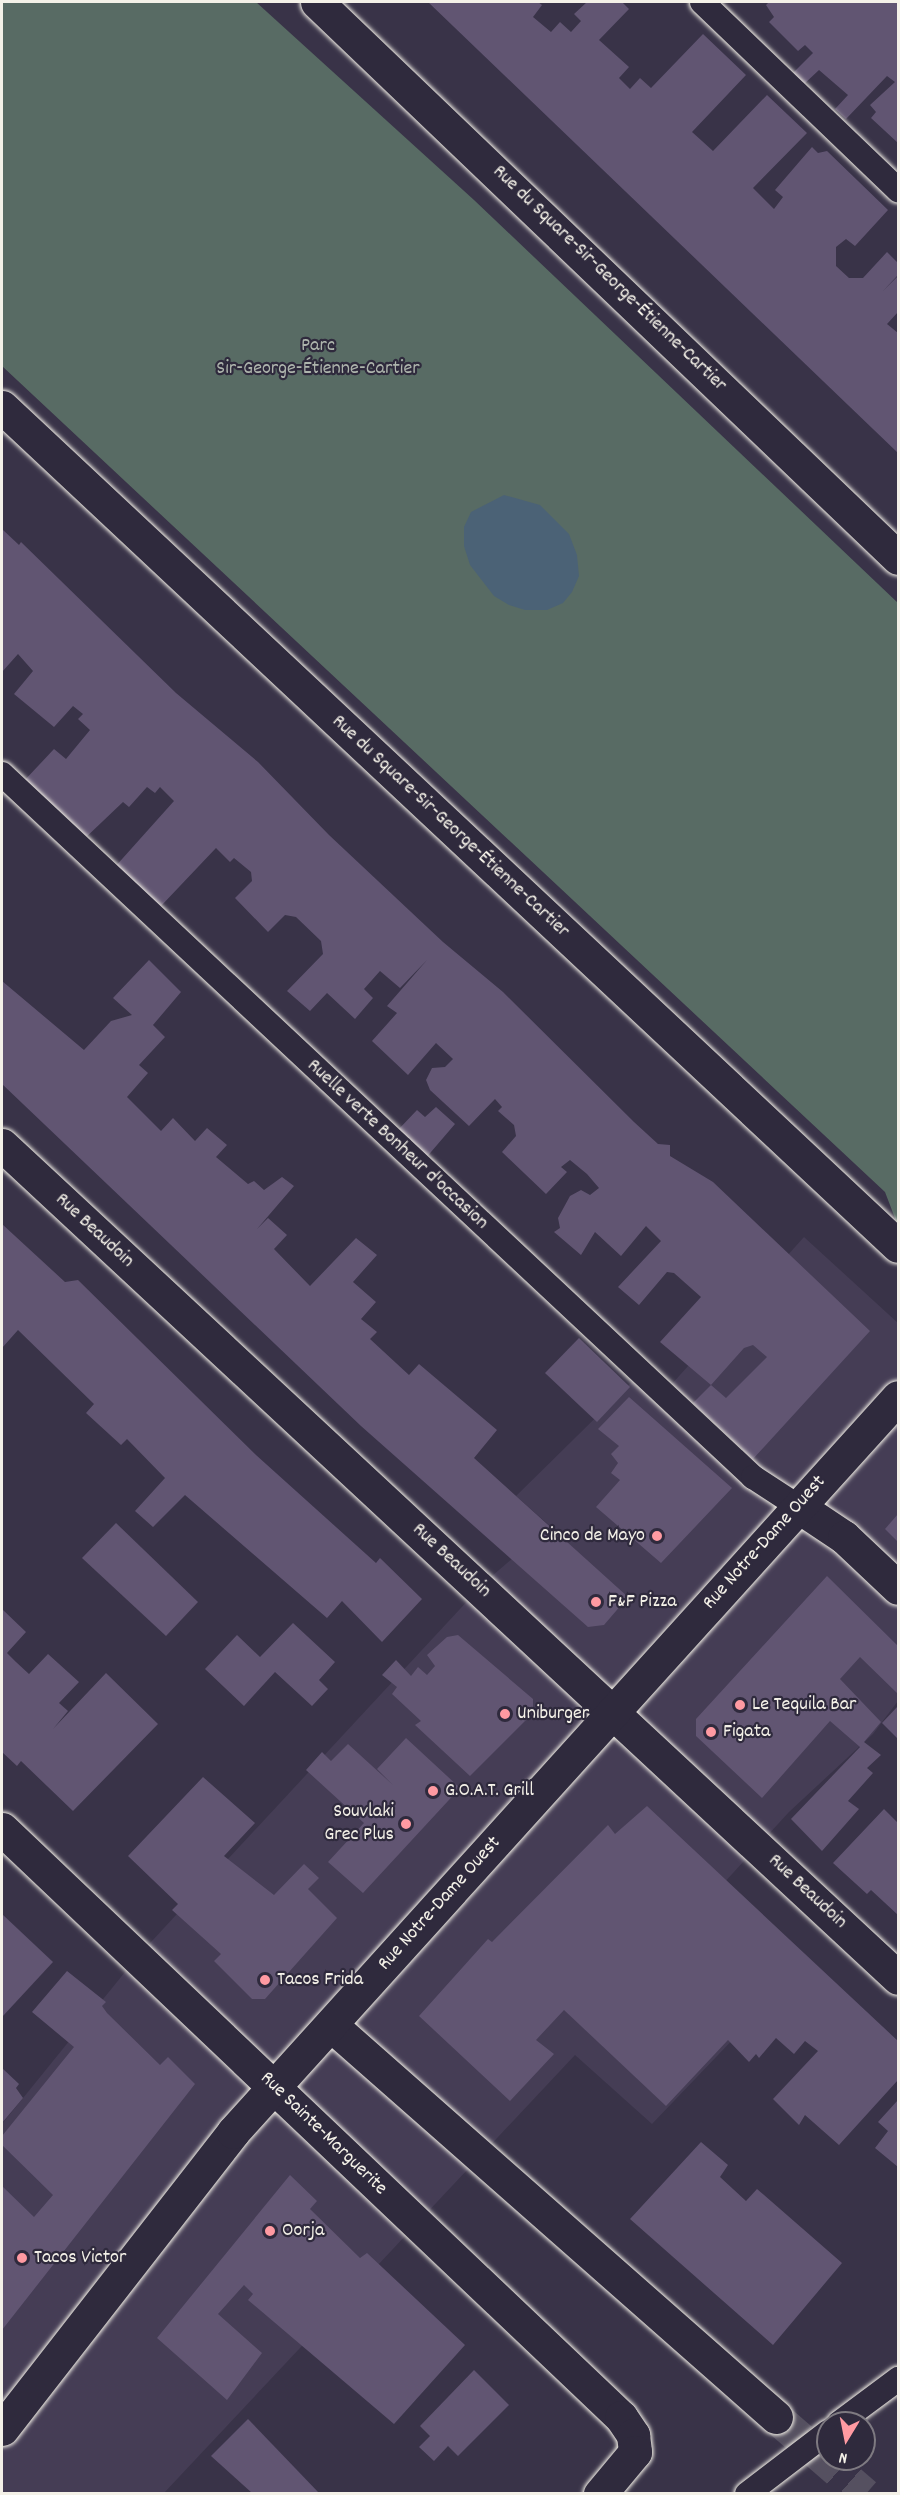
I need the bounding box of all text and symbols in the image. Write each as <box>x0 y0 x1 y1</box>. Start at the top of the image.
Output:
street label: Rue du Square-Sir-George-Étienne-Cartier <box>487 160 731 398</box>
park label: Parc Sir-George-Étienne-Cartier <box>216 334 420 381</box>
street label: Rue du Square-Sir-George-Étienne-Cartier <box>326 710 574 944</box>
street label: Ruelle verte Bonheur d'occasion <box>301 1055 493 1235</box>
street label: Rue Beaudoin <box>50 1188 138 1274</box>
street label: Rue Notre-Dame Ouest <box>698 1471 832 1615</box>
street label: Rue Beaudoin <box>407 1518 495 1604</box>
place label: Cinco de Mayo <box>540 1524 645 1548</box>
marker: Cinco de Mayo <box>650 1529 664 1543</box>
place label: F&F Pizza <box>608 1590 677 1614</box>
marker: F&F Pizza <box>589 1595 603 1609</box>
place label: Le Tequila Bar <box>752 1693 857 1717</box>
marker: Le Tequila Bar <box>733 1698 747 1712</box>
place label: Uniburger <box>517 1702 589 1726</box>
marker: Uniburger <box>498 1707 512 1721</box>
place label: Figata <box>723 1720 770 1744</box>
marker: Figata <box>704 1725 718 1739</box>
place label: G.O.A.T. Grill <box>445 1779 534 1803</box>
marker: G.O.A.T. Grill <box>426 1784 440 1798</box>
place label: Souvlaki Grec Plus <box>324 1800 394 1847</box>
marker: Souvlaki Grec Plus <box>399 1817 413 1831</box>
street label: Rue Notre-Dame Ouest <box>373 1832 507 1976</box>
street label: Rue Beaudoin <box>763 1849 851 1935</box>
place label: Tacos Frida <box>277 1968 363 1992</box>
marker: Tacos Frida <box>258 1973 272 1987</box>
street label: Rue Sainte-Marguerite <box>254 2067 392 2201</box>
place label: Oorja <box>282 2219 324 2243</box>
marker: Oorja <box>263 2224 277 2238</box>
place label: Tacos Victor <box>34 2246 126 2270</box>
marker: Tacos Victor <box>15 2251 29 2265</box>
north arrow <box>816 2411 876 2471</box>
text: N <box>837 2445 849 2469</box>

